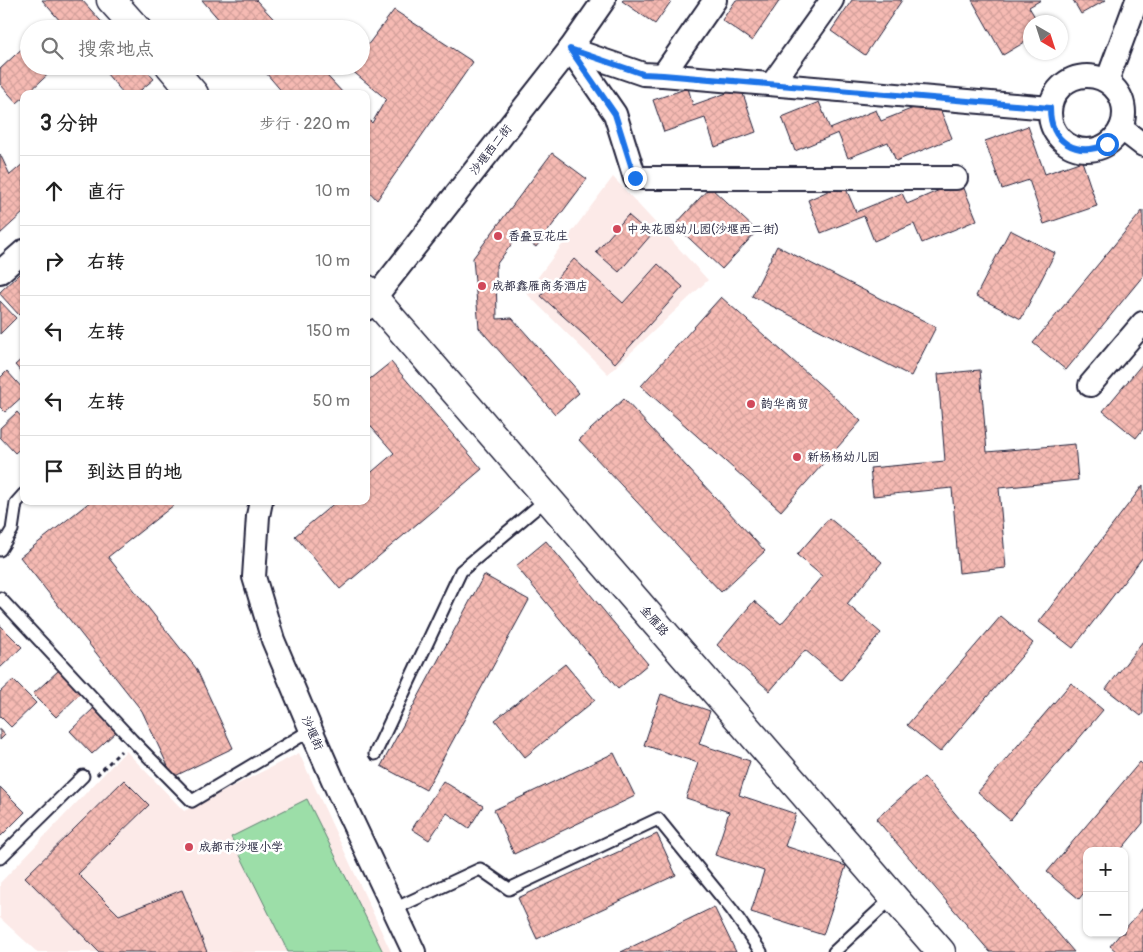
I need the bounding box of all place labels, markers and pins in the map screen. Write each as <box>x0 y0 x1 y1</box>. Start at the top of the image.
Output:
place label: 中央花园幼儿园(沙堰西二街) <box>627 222 779 237</box>
marker: 中央花园幼儿园(沙堰西二街) <box>611 223 623 235</box>
place label: 香叠豆花庄 <box>508 229 568 244</box>
marker: 香叠豆花庄 <box>492 230 504 242</box>
place label: 成都鑫雁商务酒店 <box>492 279 588 294</box>
marker: 成都鑫雁商务酒店 <box>476 280 488 292</box>
place label: 韵华商贸 <box>761 397 809 412</box>
marker: 韵华商贸 <box>745 398 757 410</box>
place label: 新杨杨幼儿园 <box>807 450 879 465</box>
marker: 新杨杨幼儿园 <box>791 451 803 463</box>
place label: 成都市沙堰小学 <box>199 840 283 855</box>
marker: 成都市沙堰小学 <box>183 841 195 853</box>

